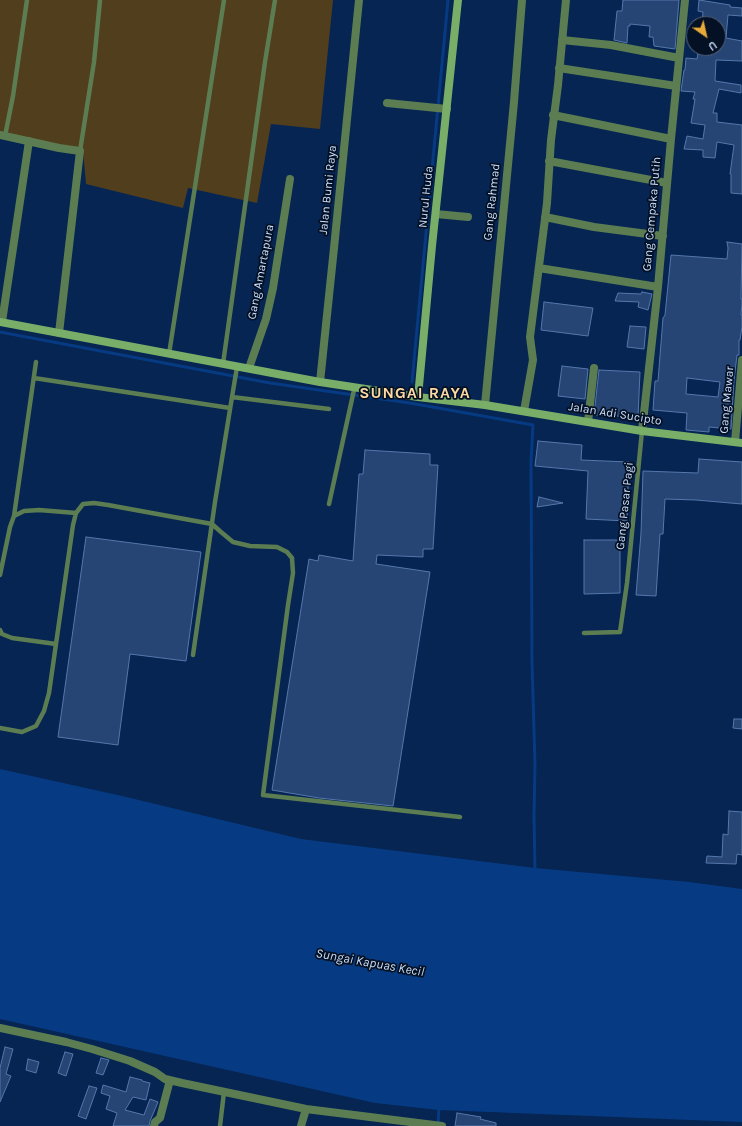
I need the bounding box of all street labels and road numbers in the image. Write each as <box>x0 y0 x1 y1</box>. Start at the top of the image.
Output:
street label: Jalan Bumi Raya <box>316 144 340 236</box>
street label: Gang Cempaka Putih <box>640 156 664 272</box>
street label: Gang Rahmad <box>481 163 503 241</box>
street label: Nurul Huda <box>416 165 436 229</box>
street label: Gang Amartapura <box>245 223 277 321</box>
street label: Gang Mawar <box>717 366 737 434</box>
street label: Jalan Adi Sucipto <box>567 400 663 428</box>
street label: Gang Pasar Pagi <box>613 461 637 551</box>

